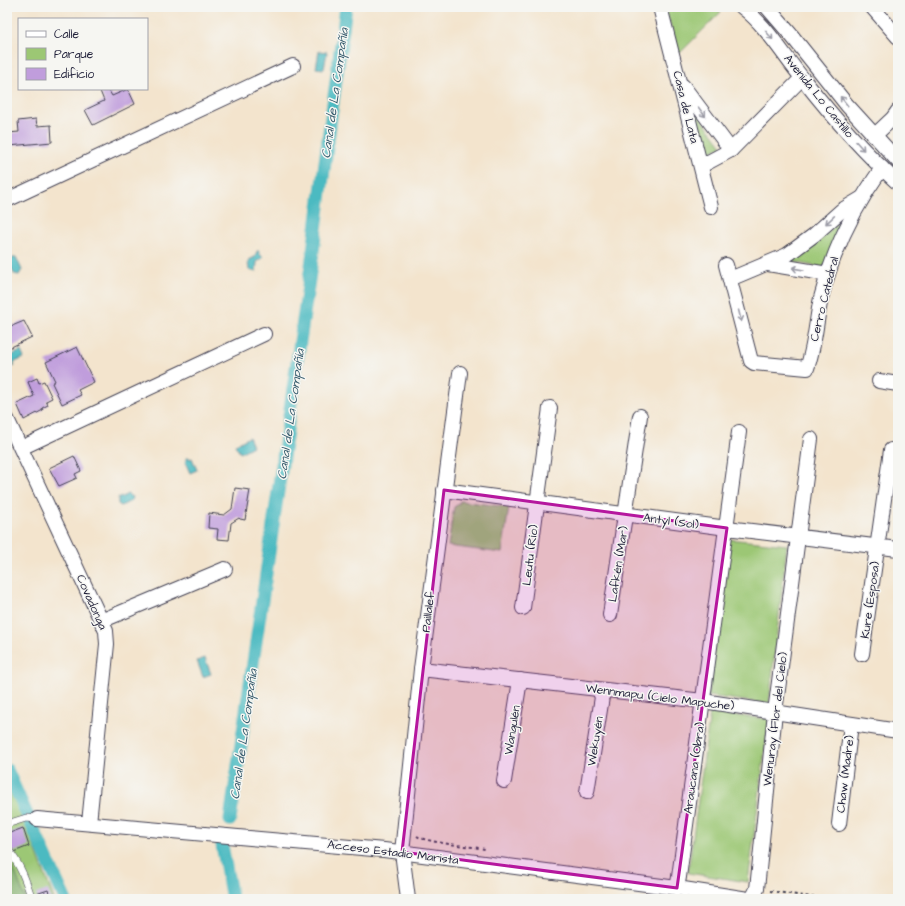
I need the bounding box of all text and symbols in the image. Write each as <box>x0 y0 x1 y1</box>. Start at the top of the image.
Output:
legend <box>18 18 148 90</box>
water label: Canal de La Compañía <box>317 25 353 159</box>
text: Calle <box>54 26 79 43</box>
one-way arrow <box>765 29 774 40</box>
text: Parque <box>54 46 94 63</box>
street label: Avenida Lo Castillo <box>780 51 858 142</box>
text: Edificio <box>54 66 94 83</box>
street label: Casa de Lata <box>668 69 703 145</box>
one-way arrow <box>840 96 848 107</box>
one-way arrow <box>698 107 707 118</box>
one-way arrow <box>855 141 864 151</box>
one-way arrow <box>825 215 835 225</box>
street label: Cerro Catedral <box>806 255 843 343</box>
one-way arrow <box>792 265 805 273</box>
one-way arrow <box>736 310 744 323</box>
water label: Canal de La Compañía <box>273 346 309 480</box>
street label: Antyl (Sol) <box>642 509 700 535</box>
street label: Leutu (Río) <box>518 523 543 587</box>
street label: Lafkén (Mar) <box>604 525 633 603</box>
street label: Kure (Esposa) <box>857 560 884 640</box>
street label: Covadonga <box>71 572 111 633</box>
street label: Paillalef <box>418 590 440 633</box>
street label: Wenuray (Flor del Cielo) <box>759 651 793 787</box>
water label: Canal de La Compañía <box>226 666 262 800</box>
street label: Wennmapu (Cielo Mapuche) <box>585 680 735 715</box>
street label: Wangulén <box>500 704 526 756</box>
street label: Wekuyén <box>583 715 609 767</box>
street label: Araucana (Obra) <box>680 721 709 815</box>
street label: Chaw (Madre) <box>832 734 859 814</box>
street label: Acceso Estadio Marista <box>326 836 459 869</box>

